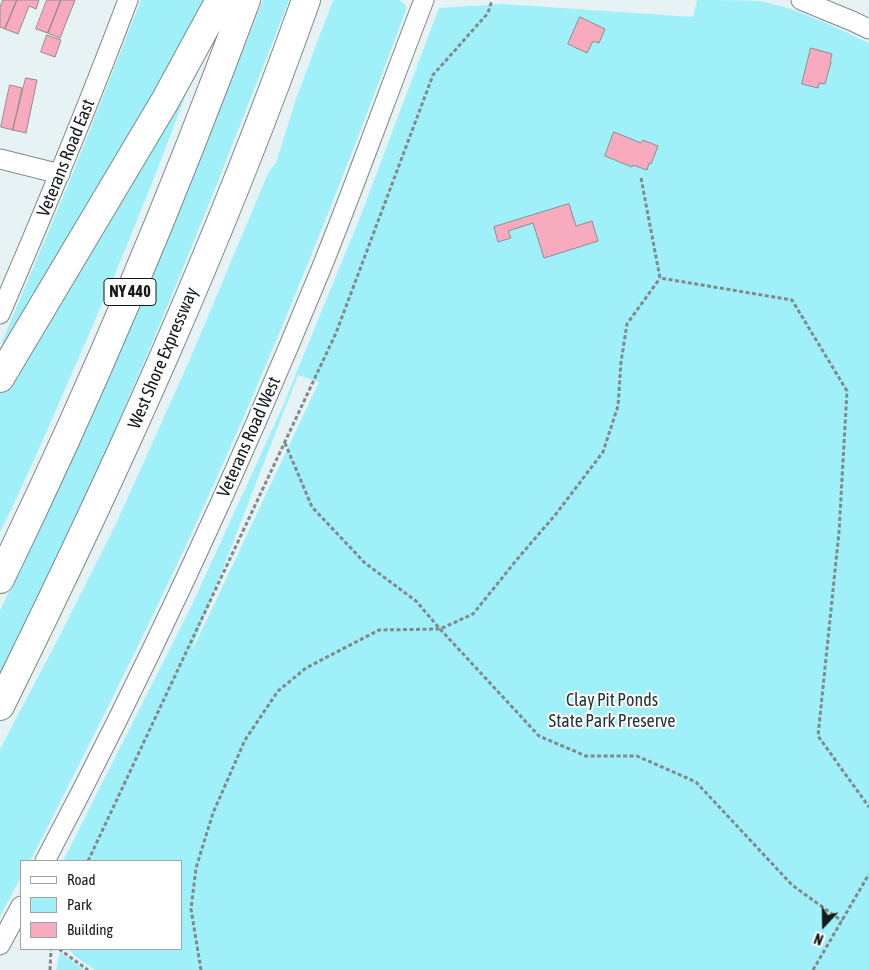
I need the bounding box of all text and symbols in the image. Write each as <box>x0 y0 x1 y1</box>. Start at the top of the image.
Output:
street label: Veterans Road East <box>33 96 99 220</box>
road number: NY 440 <box>104 278 156 306</box>
street label: West Shore Expressway <box>123 284 203 432</box>
street label: Veterans Road West <box>213 373 285 501</box>
park label: Clay Pit Ponds State Park Preserve <box>549 689 675 732</box>
legend <box>20 860 182 950</box>
text: Road <box>67 871 96 888</box>
text: Park <box>67 896 92 913</box>
north arrow <box>799 900 849 950</box>
text: Building <box>67 921 113 938</box>
text: N <box>812 930 825 948</box>

